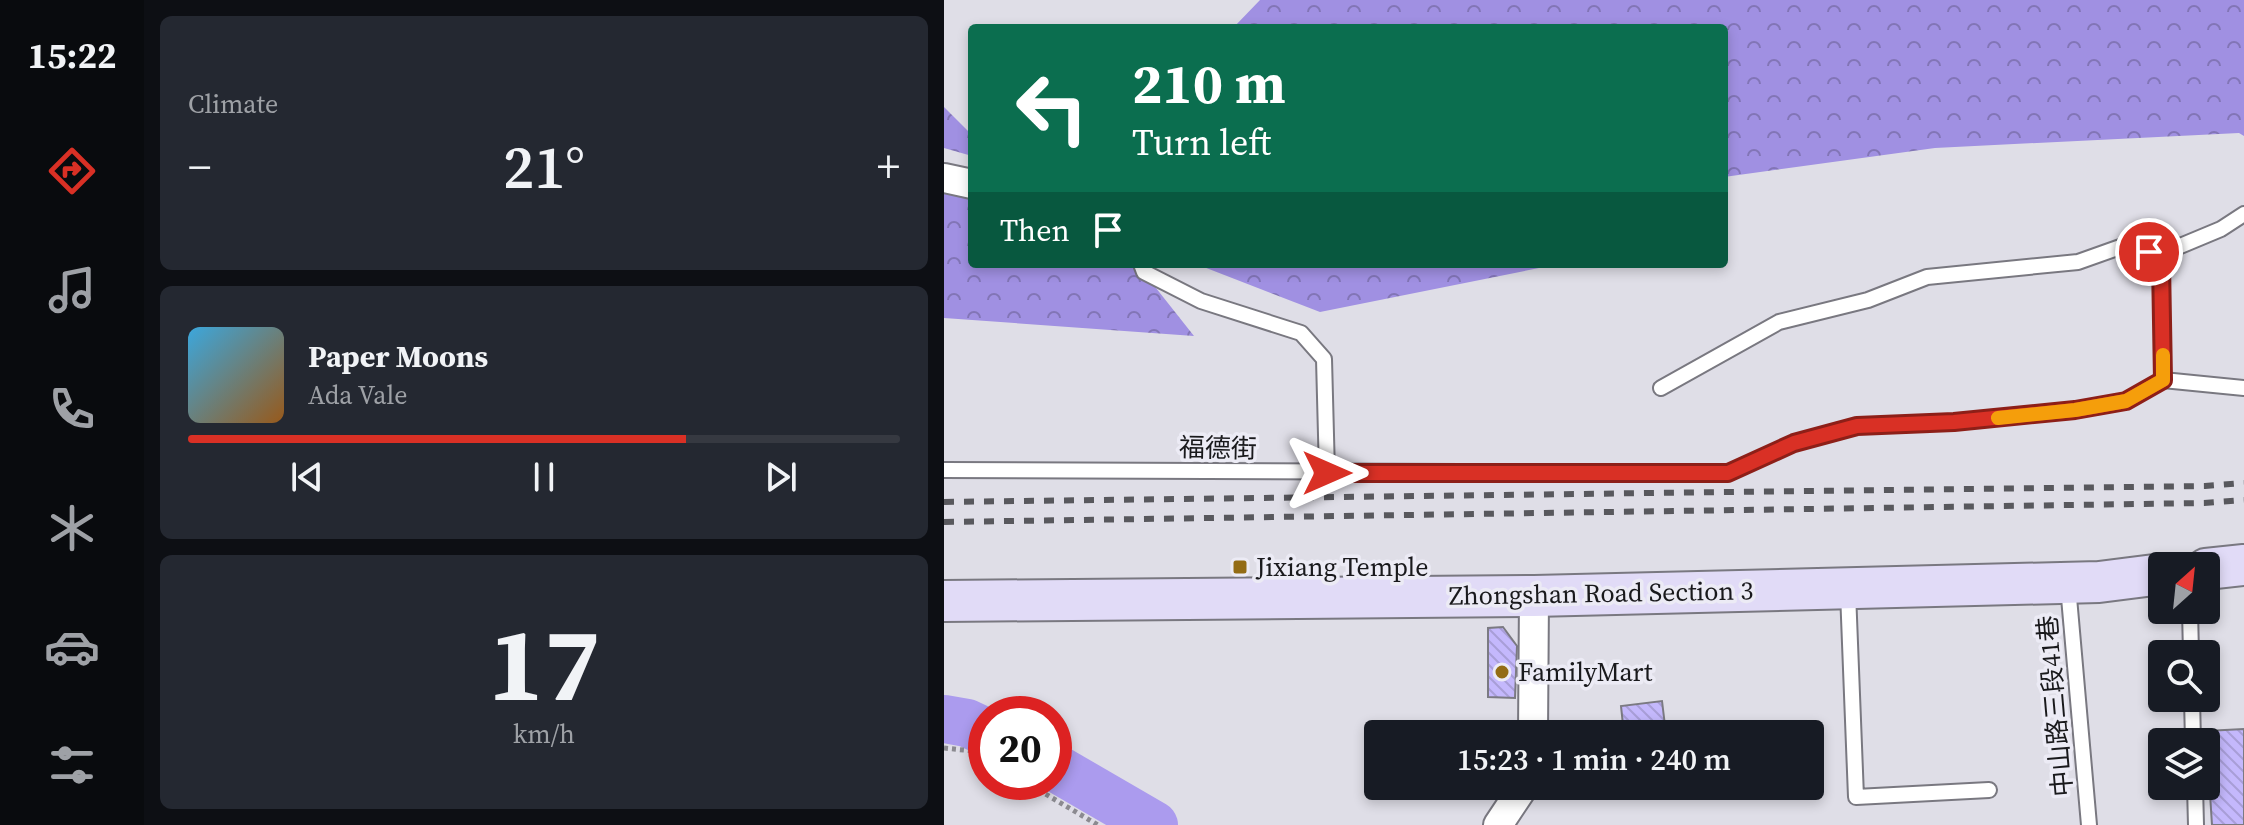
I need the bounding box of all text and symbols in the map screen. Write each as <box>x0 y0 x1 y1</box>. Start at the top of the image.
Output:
text: 15:22 <box>28 31 116 80</box>
text: 210 m <box>1132 45 1286 122</box>
icon: left <box>1000 56 1104 160</box>
text: Climate <box>188 86 278 122</box>
text: Turn left <box>1132 118 1271 167</box>
text: 21° <box>503 126 585 208</box>
text: − <box>188 136 211 197</box>
text: + <box>877 136 900 197</box>
icon: directions <box>44 143 100 199</box>
icon: arrive <box>1086 208 1130 252</box>
text: Then <box>1000 210 1070 251</box>
pin <box>2115 218 2183 286</box>
icon: arrive <box>2127 230 2171 274</box>
icon: music <box>44 262 100 318</box>
text: Paper Moons <box>308 336 488 377</box>
text: Ada Vale <box>308 377 407 413</box>
icon: phone <box>44 381 100 437</box>
street label: 福德街 <box>1179 429 1257 467</box>
position arrow <box>1285 431 1369 515</box>
icon: previous <box>285 455 329 499</box>
icon: pause <box>522 455 566 499</box>
icon: next <box>759 455 803 499</box>
icon: climate <box>44 500 100 556</box>
place label: Jixiang Temple <box>1255 549 1429 585</box>
north arrow <box>2148 552 2220 624</box>
map controls <box>2148 552 2220 800</box>
marker: Jixiang Temple <box>1231 558 1249 576</box>
street label: Zhongshan Road Section 3 <box>1448 572 1754 614</box>
text: 17 <box>488 592 600 735</box>
street label: 中山路三段41巷 <box>2029 614 2081 798</box>
icon: car <box>44 619 100 675</box>
button: search <box>2148 640 2220 712</box>
place label: FamilyMart <box>1518 654 1653 690</box>
marker: FamilyMart <box>1493 663 1511 681</box>
speed limit sign: 20 <box>968 696 1072 800</box>
text: km/h <box>513 716 575 752</box>
button: layers <box>2148 728 2220 800</box>
icon: filters <box>44 737 100 793</box>
text: 15:23 · 1 min · 240 m <box>1457 739 1731 780</box>

